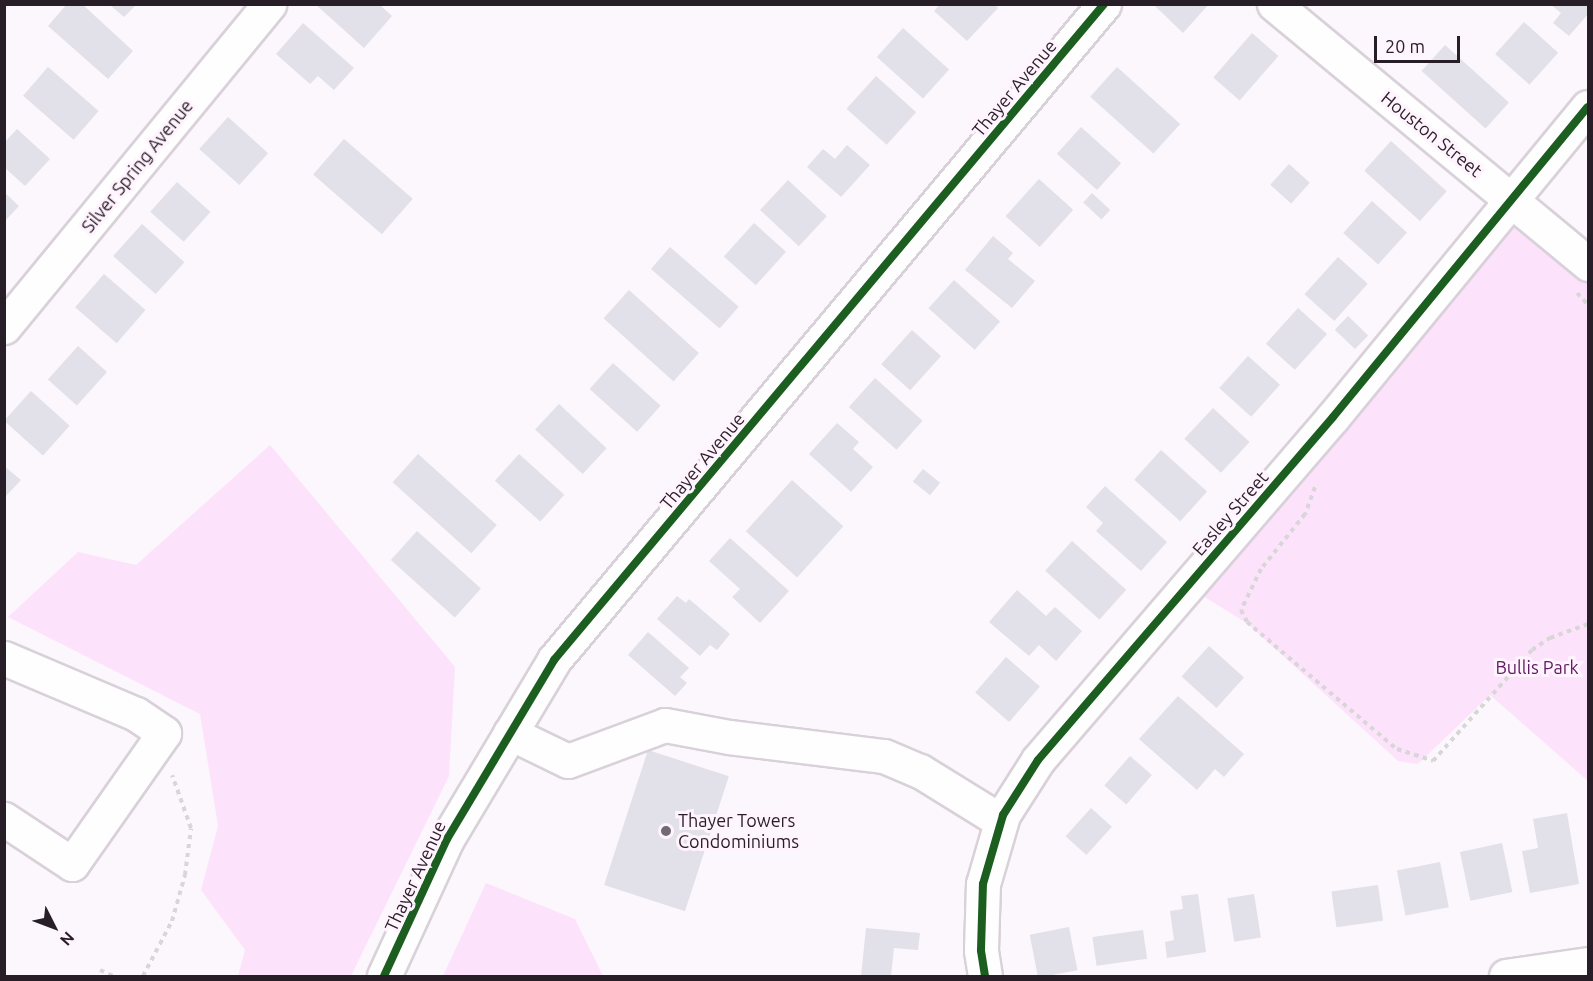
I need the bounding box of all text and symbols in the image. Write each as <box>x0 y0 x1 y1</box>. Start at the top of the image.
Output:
scale bar <box>1377 24 1462 62</box>
street label: Thayer Avenue <box>967 35 1061 141</box>
text: 20 m <box>1385 36 1425 56</box>
street label: Houston Street <box>1377 87 1487 181</box>
street label: Silver Spring Avenue <box>77 95 197 237</box>
street label: Thayer Avenue <box>655 408 749 514</box>
street label: Easley Street <box>1187 466 1273 560</box>
park label: Bullis Park <box>1495 656 1579 678</box>
place label: Thayer Towers Condominiums <box>678 810 799 852</box>
street label: Thayer Avenue <box>380 817 450 935</box>
marker: Thayer Towers Condominiums <box>659 824 673 838</box>
north arrow <box>24 897 84 957</box>
text: N <box>57 929 78 950</box>

